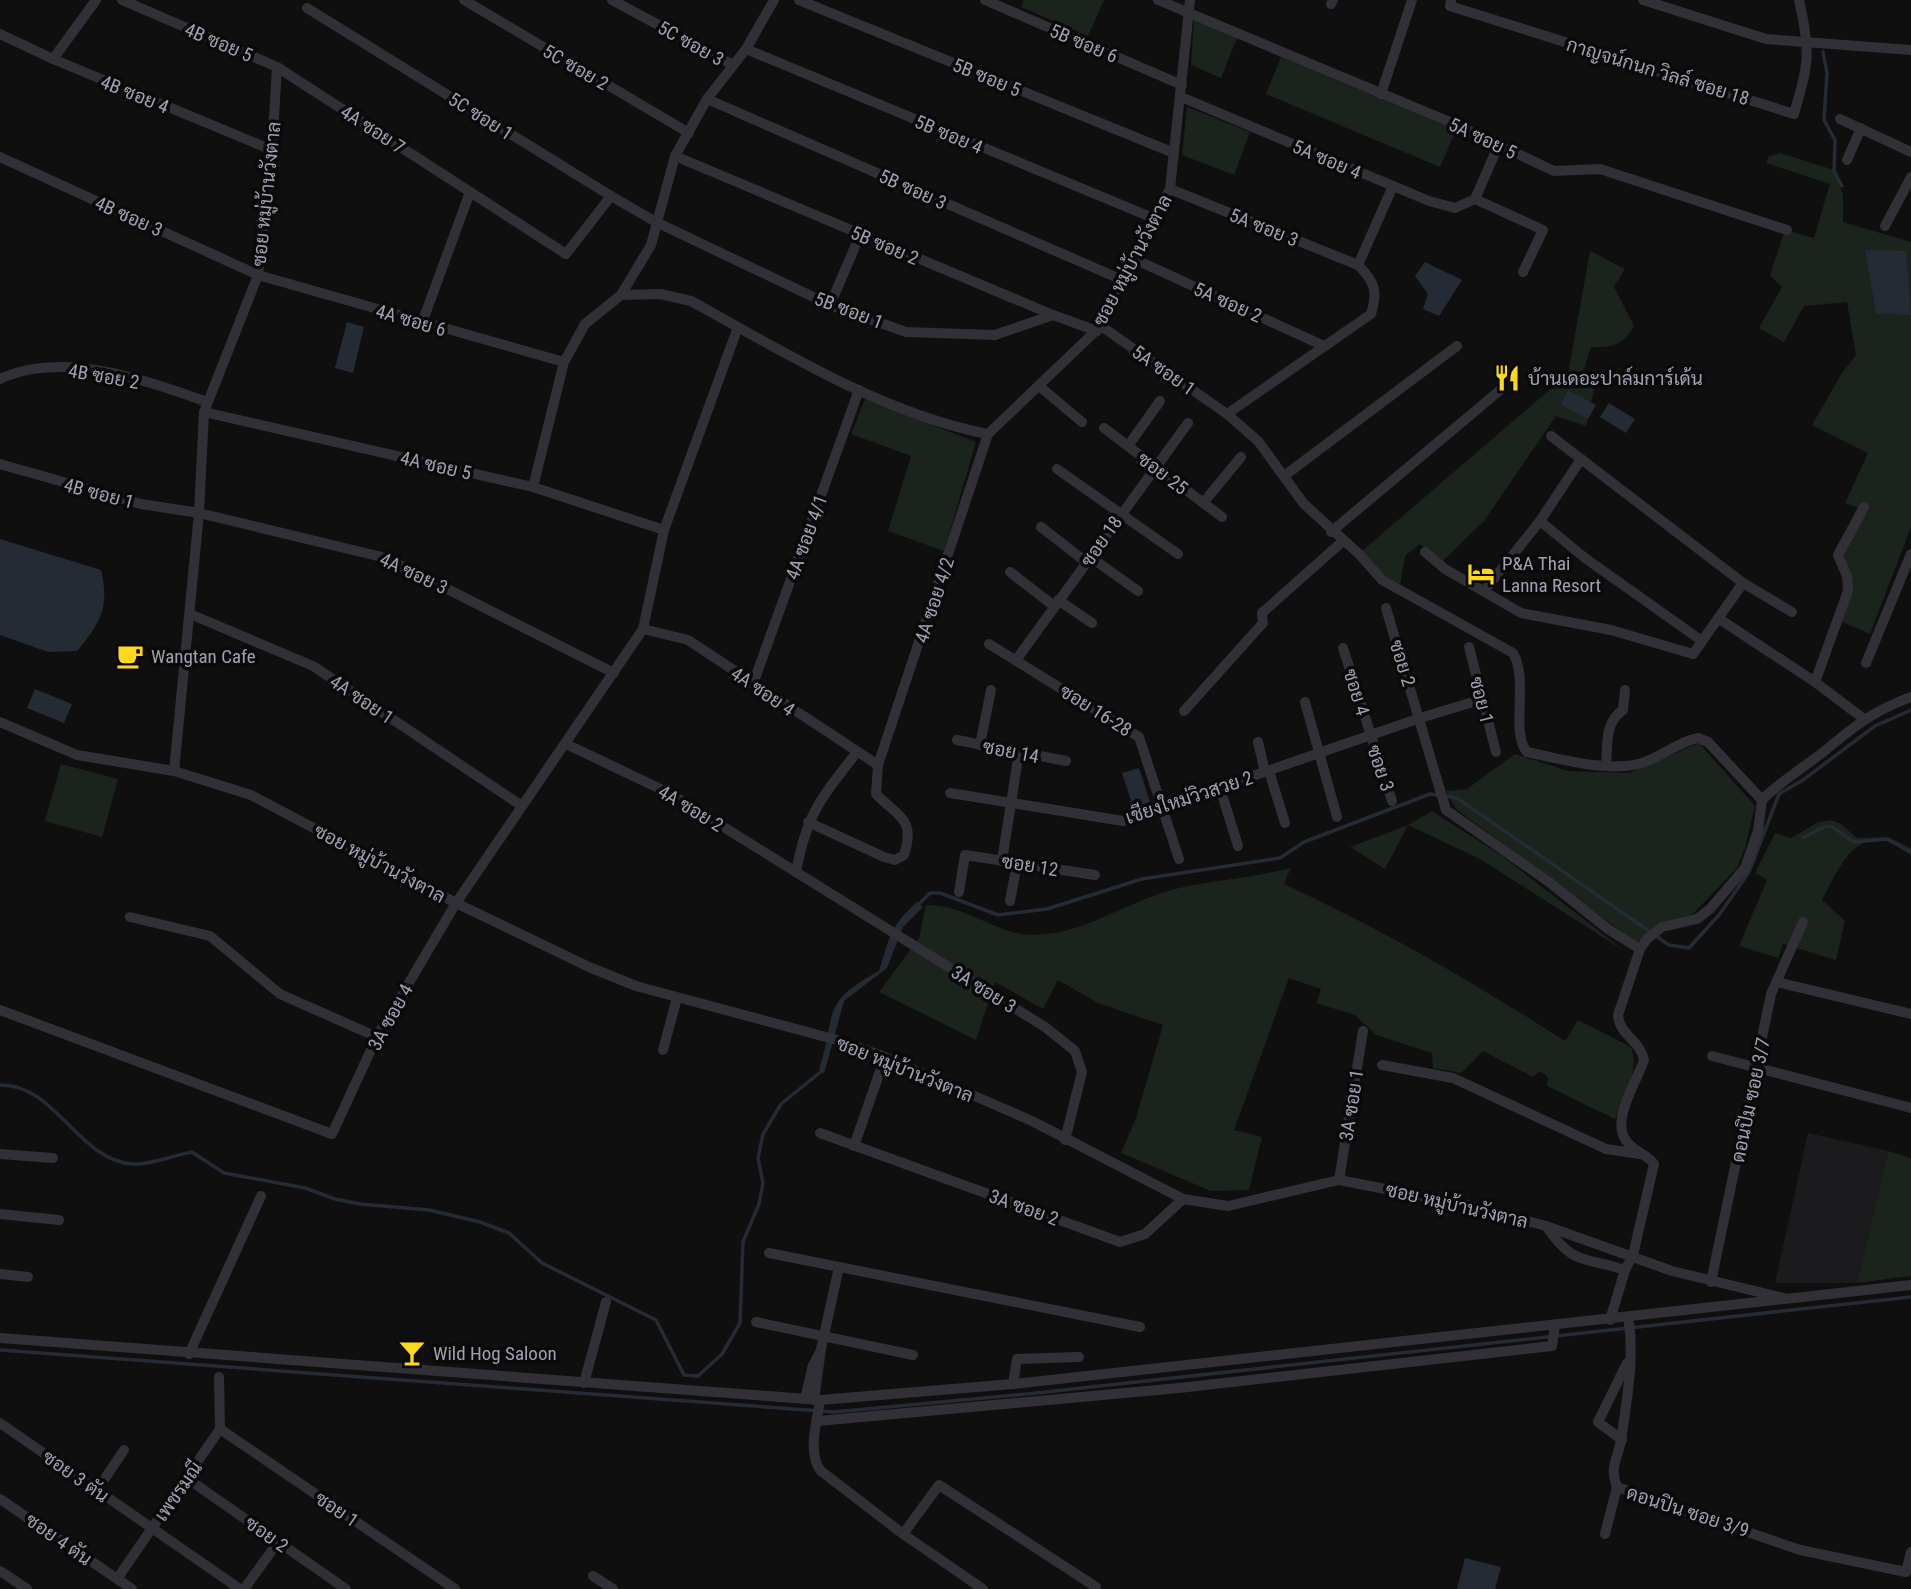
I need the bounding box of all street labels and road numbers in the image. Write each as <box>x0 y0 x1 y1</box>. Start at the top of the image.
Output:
street label: 5C ซอย 3 <box>654 16 728 71</box>
street label: 4B ซอย 5 <box>181 18 256 67</box>
street label: 5B ซอย 6 <box>1046 19 1121 68</box>
street label: กาญจน์กนก วิลล์ ซอย 18 <box>1564 32 1752 110</box>
street label: 5C ซอย 2 <box>539 39 613 95</box>
street label: 5B ซอย 5 <box>949 53 1024 102</box>
street label: 4B ซอย 4 <box>97 70 172 119</box>
street label: 5C ซอย 1 <box>444 88 517 145</box>
street label: 4A ซอย 7 <box>336 100 409 159</box>
street label: 5B ซอย 4 <box>911 110 986 159</box>
street label: 5A ซอย 5 <box>1445 113 1520 164</box>
street label: ซอย หมู่บ้านวังตาล <box>247 120 288 268</box>
street label: 5A ซอย 4 <box>1289 135 1365 184</box>
street label: 5B ซอย 3 <box>875 164 950 215</box>
street label: 4B ซอย 3 <box>91 191 166 242</box>
street label: ซอย หมู่บ้านวังตาล <box>1088 191 1179 331</box>
street label: 5A ซอย 3 <box>1226 203 1302 252</box>
street label: 5B ซอย 2 <box>847 221 922 270</box>
street label: 5A ซอย 2 <box>1190 277 1265 328</box>
street label: 5B ซอย 1 <box>811 287 886 334</box>
street label: 4A ซอย 6 <box>373 299 449 341</box>
street label: 5A ซอย 1 <box>1128 340 1200 401</box>
street label: 4B ซอย 2 <box>67 359 141 394</box>
street label: 4A ซอย 5 <box>398 446 474 485</box>
street label: ซอย 25 <box>1133 447 1192 500</box>
street label: 4B ซอย 1 <box>61 473 136 514</box>
street label: 4A ซอย 4/1 <box>781 492 832 583</box>
street label: ซอย 18 <box>1076 511 1127 571</box>
street label: 4A ซอย 3 <box>376 548 451 599</box>
street label: 4A ซอย 4/2 <box>910 554 959 646</box>
street label: ซอย 2 <box>1385 637 1420 689</box>
street label: 4A ซอย 4 <box>726 662 799 721</box>
street label: ซอย 4 <box>1339 666 1374 718</box>
street label: 4A ซอย 1 <box>325 670 398 729</box>
street label: ซอย 1 <box>1465 674 1498 726</box>
street label: ซอย 16-28 <box>1056 679 1136 741</box>
street label: ซอย 14 <box>981 735 1041 768</box>
street label: ซอย 3 <box>1362 742 1399 794</box>
street label: เชียงใหม่วิวสวย 2 <box>1122 765 1256 829</box>
street label: 4A ซอย 2 <box>654 780 728 837</box>
street label: ซอย หมู่บ้านวังตาล <box>309 819 449 910</box>
street label: ซอย 12 <box>1000 850 1060 881</box>
street label: 3A ซอย 3 <box>947 961 1020 1018</box>
street label: 3A ซอย 4 <box>363 980 418 1054</box>
street label: ซอย หมู่บ้านวังตาล <box>832 1032 977 1109</box>
street label: ดอนปิม ซอย 3/7 <box>1726 1036 1775 1165</box>
street label: 3A ซอย 1 <box>1334 1068 1368 1143</box>
street label: ซอย หมู่บ้านวังตาล <box>1383 1178 1530 1235</box>
street label: 3A ซอย 2 <box>986 1184 1062 1231</box>
street label: ซอย 3 ตัน <box>38 1445 113 1507</box>
street label: เพชรมณี <box>149 1456 207 1526</box>
street label: ดอนปิน ซอย 3/9 <box>1624 1481 1752 1542</box>
street label: ซอย 1 <box>311 1487 363 1532</box>
street label: ซอย 4 ตัน <box>21 1508 96 1570</box>
street label: ซอย 2 <box>241 1511 293 1557</box>

